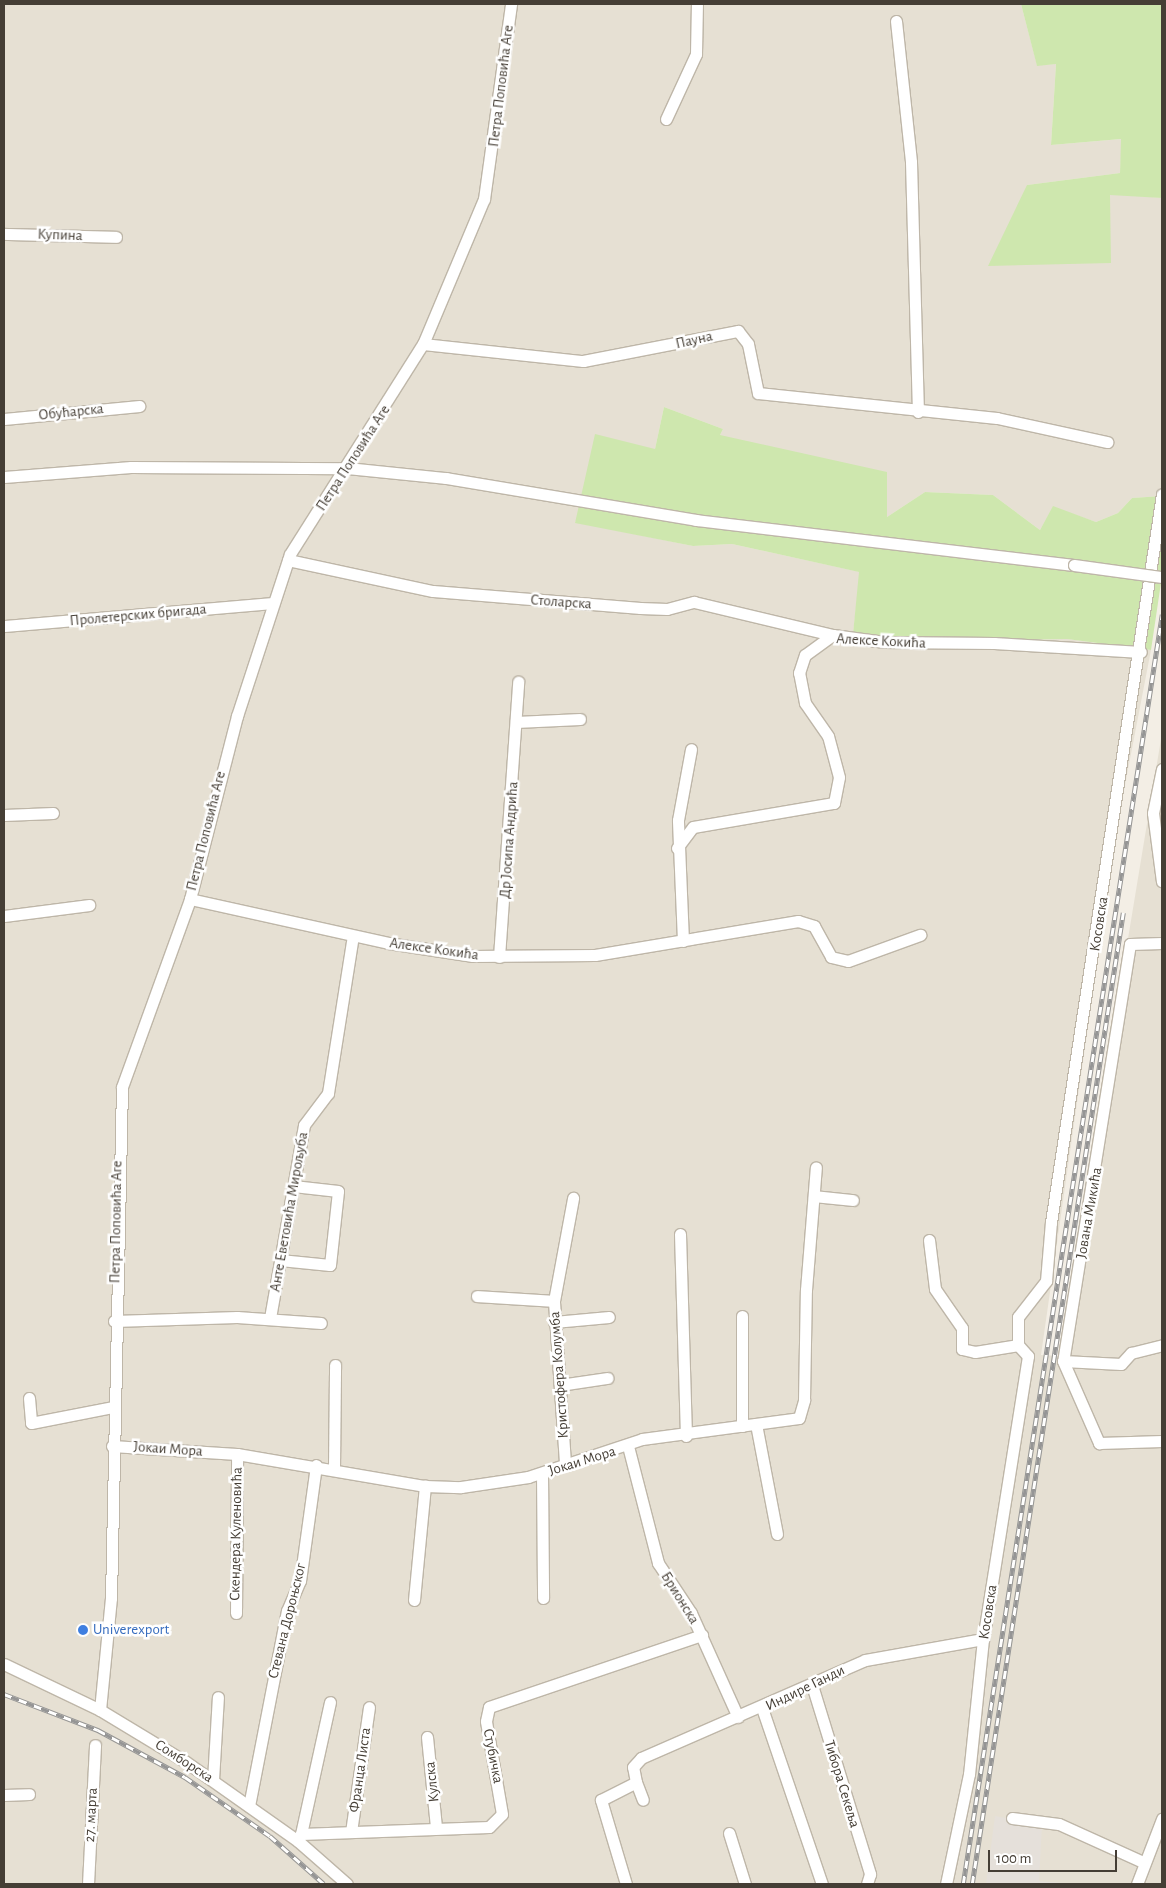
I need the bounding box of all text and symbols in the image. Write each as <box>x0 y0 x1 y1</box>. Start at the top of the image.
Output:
street label: Петра Поповића Аге <box>485 24 517 148</box>
street label: Купина <box>37 225 83 245</box>
street label: Пауна <box>674 327 714 353</box>
street label: Обућарска <box>38 400 104 424</box>
street label: Петра Поповића Аге <box>312 402 394 514</box>
street label: Столарска <box>530 591 592 613</box>
street label: Пролетерских бригада <box>69 600 207 630</box>
street label: Алексе Кокића <box>836 630 926 652</box>
street label: Петра Поповића Аге <box>182 769 230 893</box>
street label: Др Јосипа Андрића <box>496 781 522 899</box>
street label: Косовска <box>1086 895 1112 953</box>
street label: Алексе Кокића <box>388 934 480 964</box>
street label: Анте Еветовића Мирољуба <box>266 1131 312 1293</box>
street label: Петра Поповића Аге <box>106 1160 126 1284</box>
street label: Јована Микића <box>1072 1166 1106 1260</box>
street label: Кристофера Колумба <box>546 1311 572 1439</box>
street label: Јокаи Мора <box>133 1438 203 1460</box>
street label: Јокаи Мора <box>546 1442 618 1480</box>
street label: Скендера Куленовића <box>226 1467 246 1601</box>
street label: Стевана Дороњског <box>264 1561 310 1681</box>
street label: Брионска <box>657 1568 703 1628</box>
street label: Косовска <box>975 1583 1001 1641</box>
place label: Univerexport <box>93 1621 169 1639</box>
marker: Univerexport <box>77 1624 89 1636</box>
street label: Индире Ганди <box>762 1661 848 1715</box>
street label: Франца Листа <box>345 1726 375 1814</box>
street label: Стубичка <box>479 1727 507 1785</box>
street label: Сомборска <box>151 1735 217 1787</box>
street label: Тибора Секеља <box>820 1738 864 1830</box>
street label: Кулска <box>421 1761 443 1803</box>
street label: 27. марта <box>81 1787 101 1843</box>
scale bar <box>991 1840 1120 1872</box>
text: 100 m <box>996 1851 1031 1866</box>

